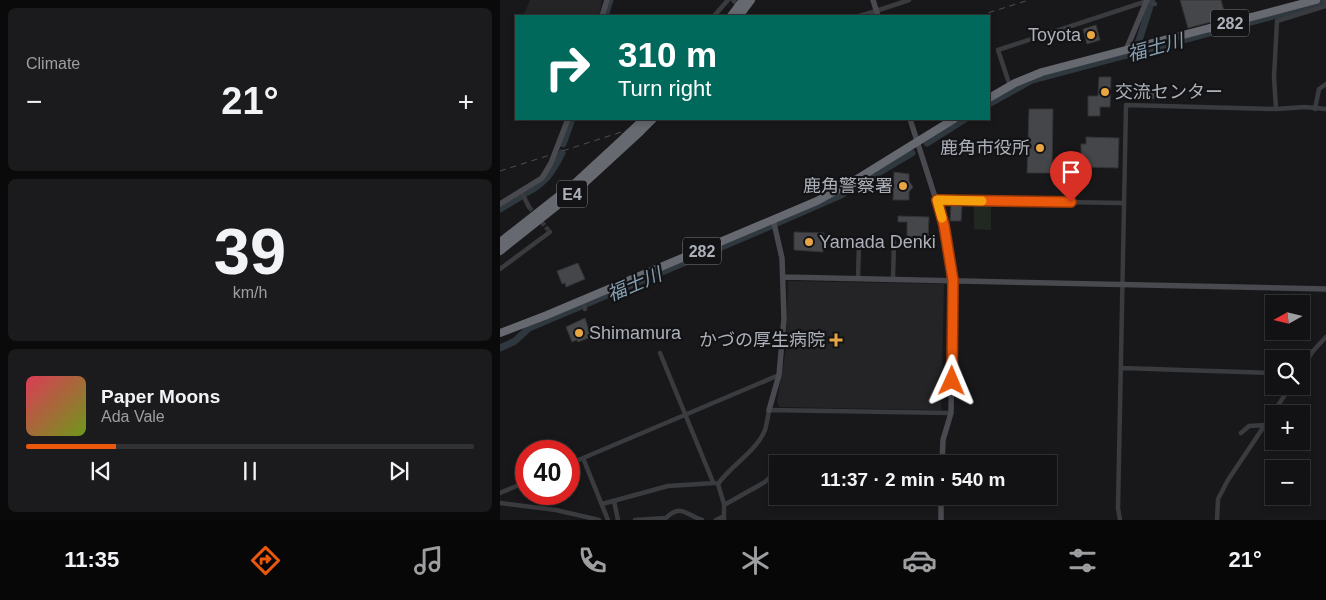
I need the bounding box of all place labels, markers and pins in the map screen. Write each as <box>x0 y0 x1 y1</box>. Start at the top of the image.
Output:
place label: Toyota <box>1028 25 1082 45</box>
marker: Toyota <box>1085 29 1097 41</box>
place label: 交流センター <box>1115 82 1223 102</box>
marker: 交流センター <box>1099 86 1111 98</box>
place label: 鹿角市役所 <box>940 138 1030 158</box>
marker: 鹿角市役所 <box>1034 142 1046 154</box>
pin <box>1050 151 1092 202</box>
place label: 鹿角警察署 <box>803 176 893 196</box>
marker: 鹿角警察署 <box>897 180 909 192</box>
place label: Yamada Denki <box>819 232 936 252</box>
marker: Yamada Denki <box>803 236 815 248</box>
place label: Shimamura <box>589 323 682 343</box>
marker: Shimamura <box>573 327 585 339</box>
place label: かづの厚生病院 <box>699 330 825 350</box>
marker: かづの厚生病院 <box>829 333 843 347</box>

